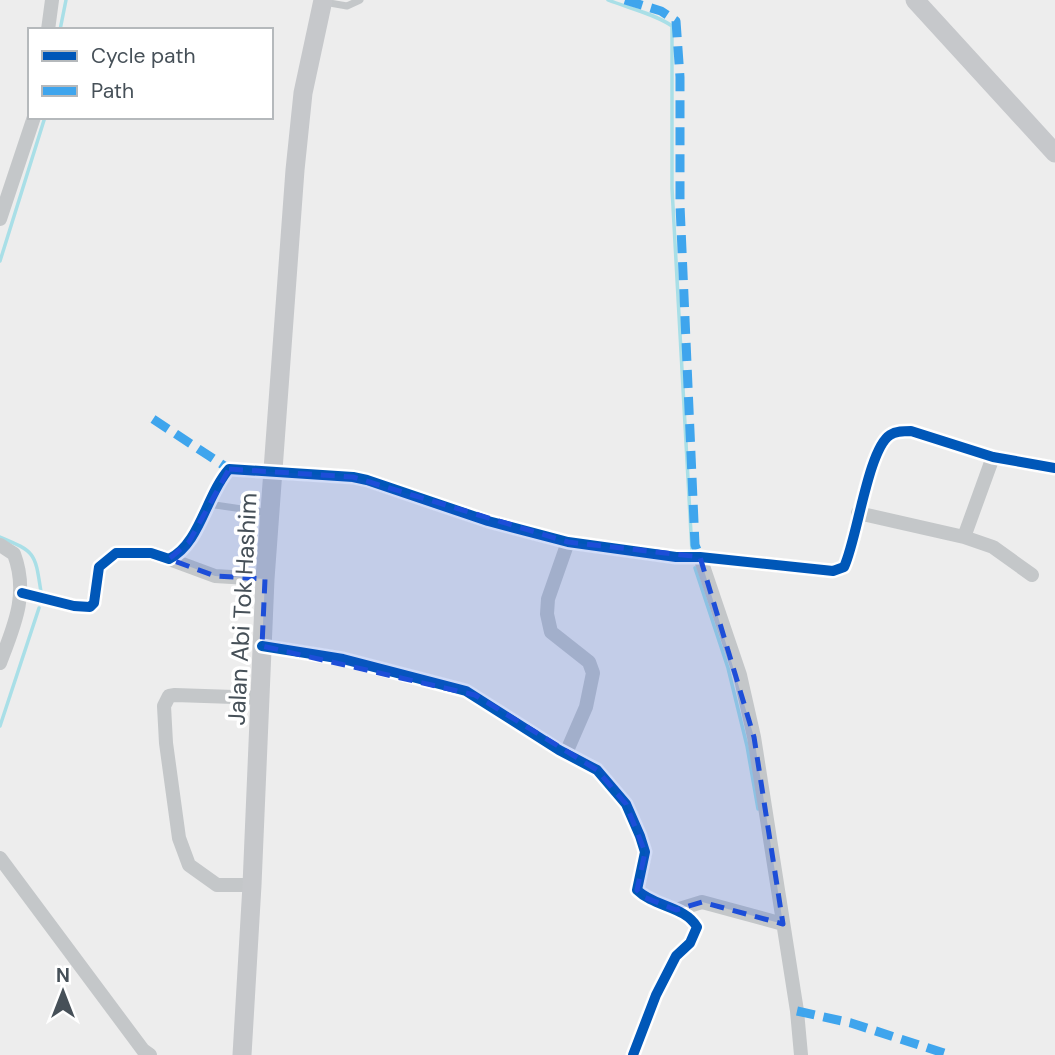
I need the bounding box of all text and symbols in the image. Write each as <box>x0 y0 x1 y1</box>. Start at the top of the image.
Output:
legend <box>28 28 273 119</box>
text: Cycle path <box>91 42 196 70</box>
text: Path <box>91 77 134 105</box>
street label: Jalan Abi Tok Hashim <box>220 492 264 726</box>
north arrow <box>28 957 98 1027</box>
text: N <box>56 963 70 988</box>

